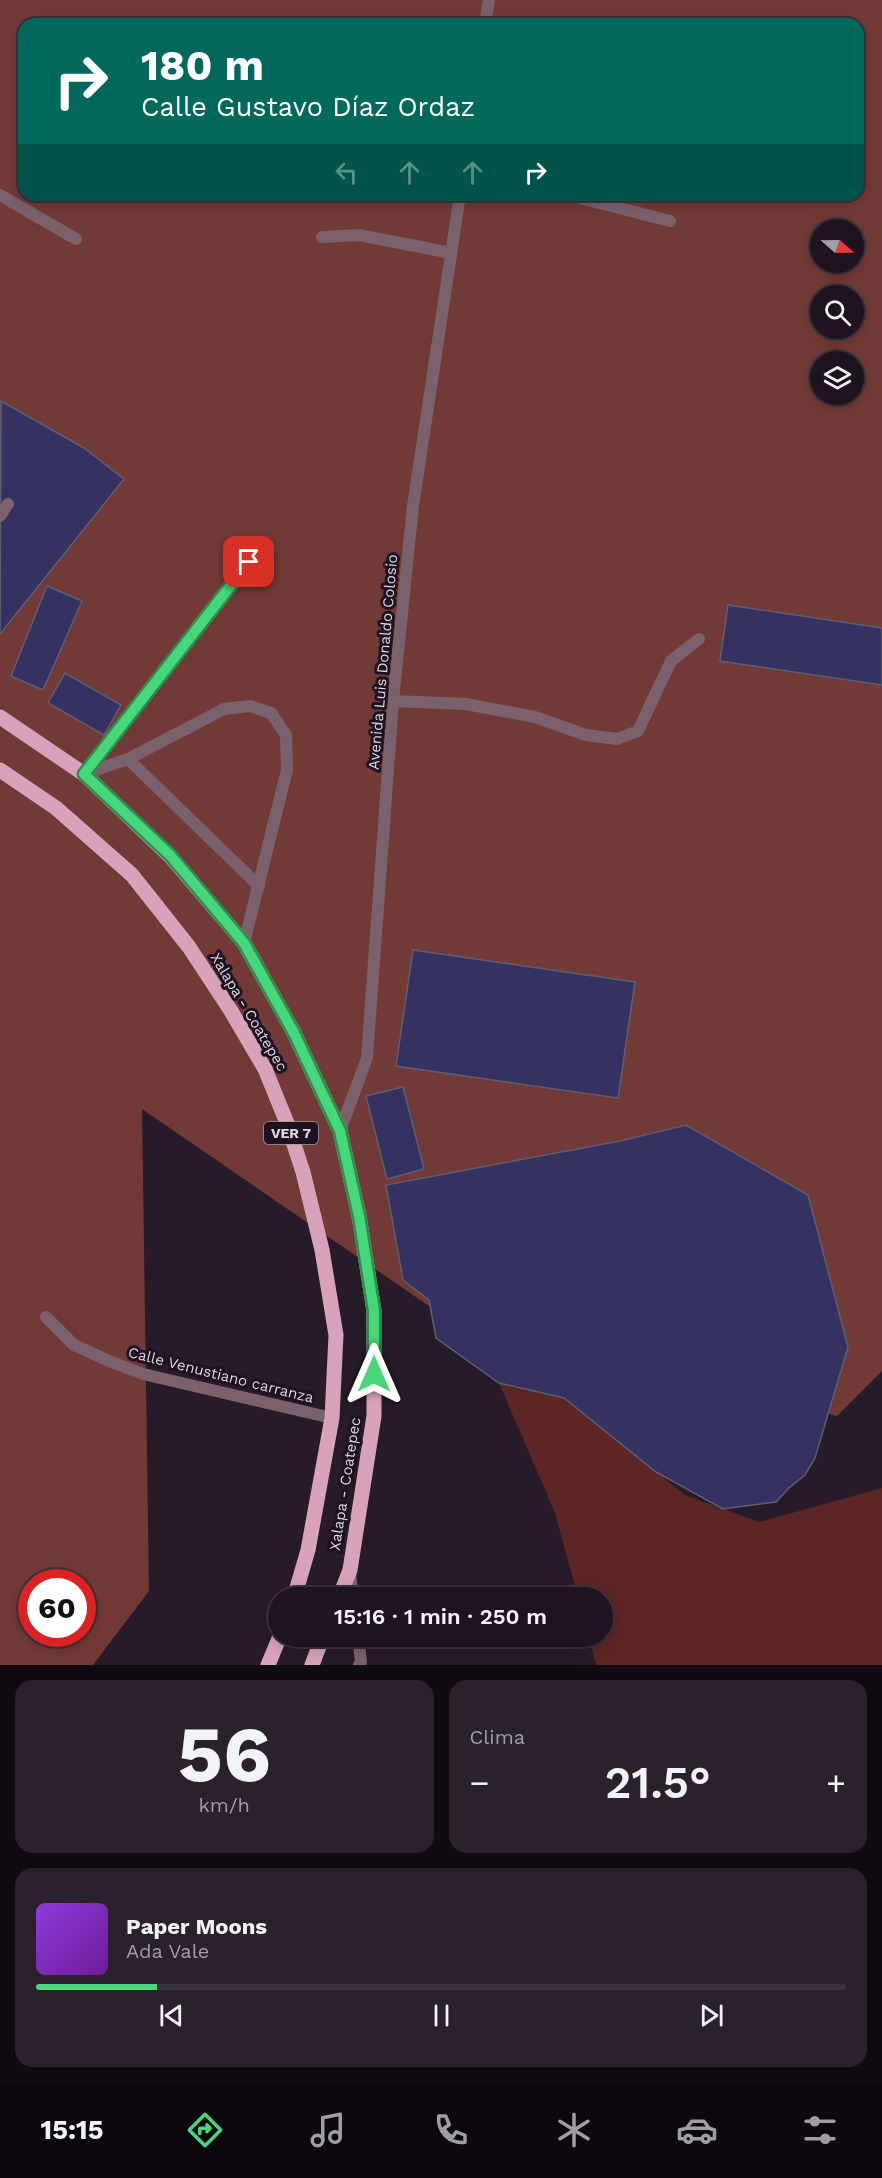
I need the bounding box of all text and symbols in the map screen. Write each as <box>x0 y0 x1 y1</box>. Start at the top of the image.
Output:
text: 180 m <box>141 41 264 90</box>
icon: right <box>42 42 120 120</box>
text: Calle Gustavo Díaz Ordaz <box>141 91 475 123</box>
icon: left <box>330 156 363 189</box>
icon: ahead <box>393 156 426 189</box>
icon: ahead <box>456 156 489 189</box>
icon: right <box>519 156 552 189</box>
north arrow <box>810 219 864 273</box>
map controls <box>810 219 864 405</box>
button: search <box>810 285 864 339</box>
button: layers <box>810 351 864 405</box>
pin <box>223 536 274 587</box>
icon: arrive <box>232 545 265 578</box>
street label: Avenida Luis Donaldo Colosio <box>365 553 401 771</box>
street label: Xalapa - Coatepec <box>207 950 291 1074</box>
road number: VER 7 <box>264 1122 318 1144</box>
position arrow <box>342 1342 406 1406</box>
street label: Calle Venustiano carranza <box>126 1343 316 1407</box>
street label: Xalapa - Coatepec <box>326 1416 364 1552</box>
speed limit sign: 60 <box>18 1569 96 1647</box>
text: 15:16 · 1 min · 250 m <box>334 1604 547 1629</box>
text: 56 <box>177 1708 271 1800</box>
text: Clima <box>470 1725 525 1749</box>
text: 21.5° <box>605 1756 711 1809</box>
text: − <box>470 1763 489 1802</box>
text: + <box>826 1763 846 1802</box>
text: km/h <box>198 1793 250 1817</box>
text: Paper Moons <box>126 1914 267 1939</box>
text: Ada Vale <box>126 1939 209 1963</box>
icon: previous <box>155 1999 188 2032</box>
icon: pause <box>425 1999 458 2032</box>
icon: next <box>695 1999 728 2032</box>
icon: directions <box>184 2109 226 2151</box>
icon: music <box>307 2109 349 2151</box>
icon: phone <box>430 2109 472 2151</box>
icon: climate <box>553 2109 595 2151</box>
icon: car <box>676 2109 718 2151</box>
icon: filters <box>799 2109 841 2151</box>
text: 15:15 <box>41 2114 103 2146</box>

